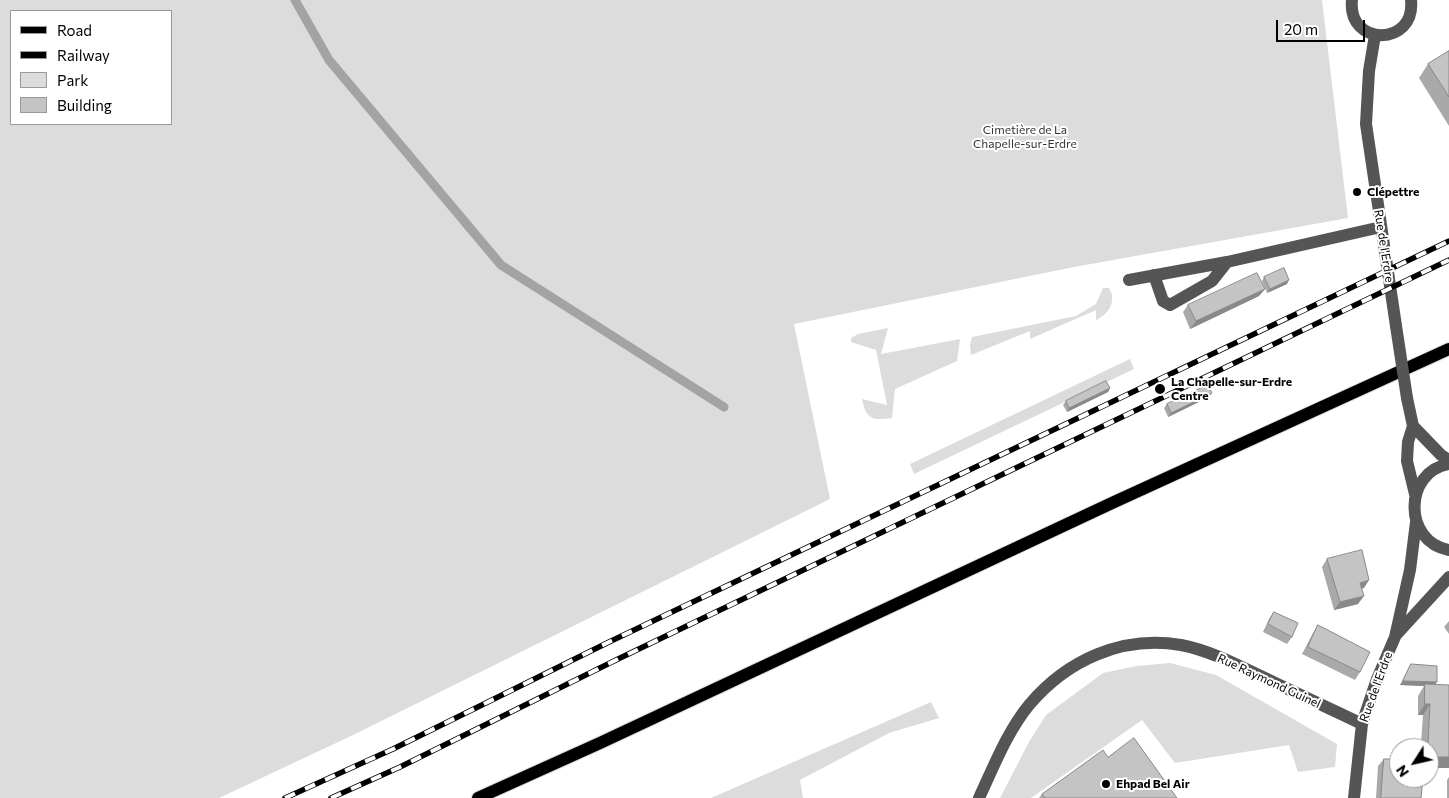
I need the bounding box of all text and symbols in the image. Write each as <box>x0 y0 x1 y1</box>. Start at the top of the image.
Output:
legend <box>10 10 172 125</box>
scale bar <box>1279 10 1368 42</box>
text: 20 m <box>1284 20 1318 38</box>
text: Road <box>57 21 92 39</box>
text: Railway <box>57 46 110 64</box>
text: Park <box>57 71 88 89</box>
text: Building <box>57 96 112 114</box>
park label: Cimetière de La Chapelle-sur-Erdre <box>973 123 1077 151</box>
place label: Clépettre <box>1367 185 1419 199</box>
marker: Clépettre <box>1351 186 1363 198</box>
street label: Rue de l'Erdre <box>1371 208 1397 284</box>
place label: La Chapelle-sur-Erdre Centre <box>1171 375 1292 403</box>
marker: La Chapelle-sur-Erdre Centre <box>1153 382 1167 396</box>
street label: Rue de l'Erdre <box>1357 650 1395 724</box>
street label: Rue Raymond Guinel <box>1215 651 1323 711</box>
north arrow <box>1389 738 1439 788</box>
text: N <box>1392 762 1412 780</box>
place label: Ehpad Bel Air <box>1116 777 1190 791</box>
marker: Ehpad Bel Air <box>1100 778 1112 790</box>

